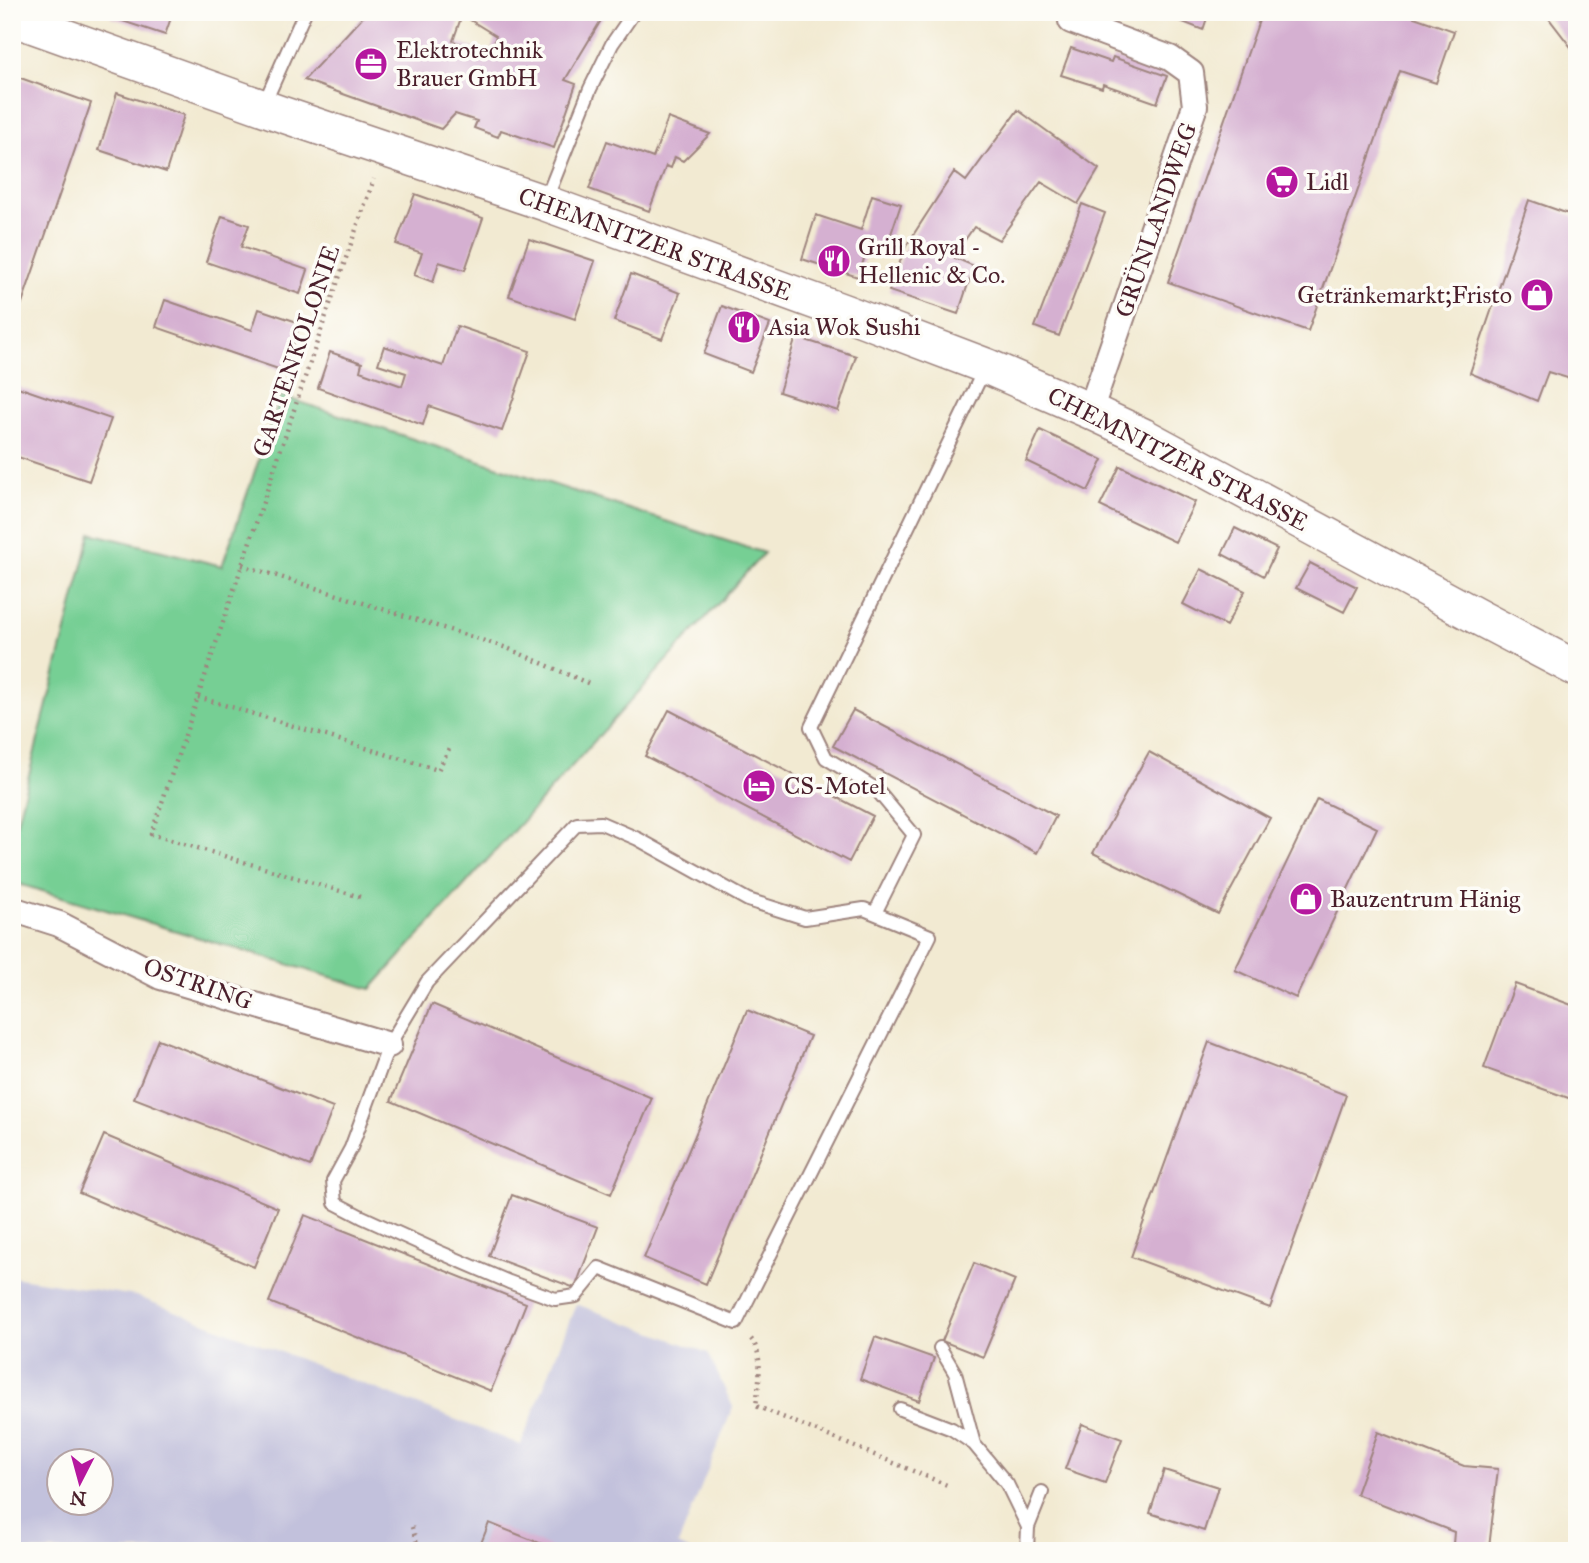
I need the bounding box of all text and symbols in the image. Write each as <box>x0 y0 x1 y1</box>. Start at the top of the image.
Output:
place label: Elektrotechnik Brauer GmbH <box>396 35 544 93</box>
office icon: Elektrotechnik Brauer GmbH <box>352 45 390 83</box>
street label: GRÜNLANDWEG <box>1109 119 1203 321</box>
supermarket icon: Lidl <box>1263 163 1301 201</box>
place label: Lidl <box>1306 167 1349 197</box>
street label: CHEMNITZER STRASSE <box>514 181 796 307</box>
place label: Grill Royal - Hellenic & Co. <box>858 232 1005 290</box>
street label: GARTENKOLONIE <box>246 241 346 461</box>
restaurant icon: Grill Royal - Hellenic & Co. <box>815 242 853 280</box>
shop icon: Getränkemarkt;Fristo <box>1518 276 1556 314</box>
place label: Getränkemarkt;Fristo <box>1297 280 1512 310</box>
restaurant icon: Asia Wok Sushi <box>725 308 763 346</box>
place label: Asia Wok Sushi <box>767 312 921 342</box>
street label: CHEMNITZER STRASSE <box>1043 380 1313 538</box>
hotel icon: CS-Motel <box>740 767 778 805</box>
place label: CS-Motel <box>784 771 886 801</box>
shop icon: Bauzentrum Hänig <box>1287 880 1325 918</box>
place label: Bauzentrum Hänig <box>1330 884 1521 914</box>
street label: OSTRING <box>140 951 256 1017</box>
north arrow <box>46 1448 116 1518</box>
text: N <box>69 1486 87 1511</box>

